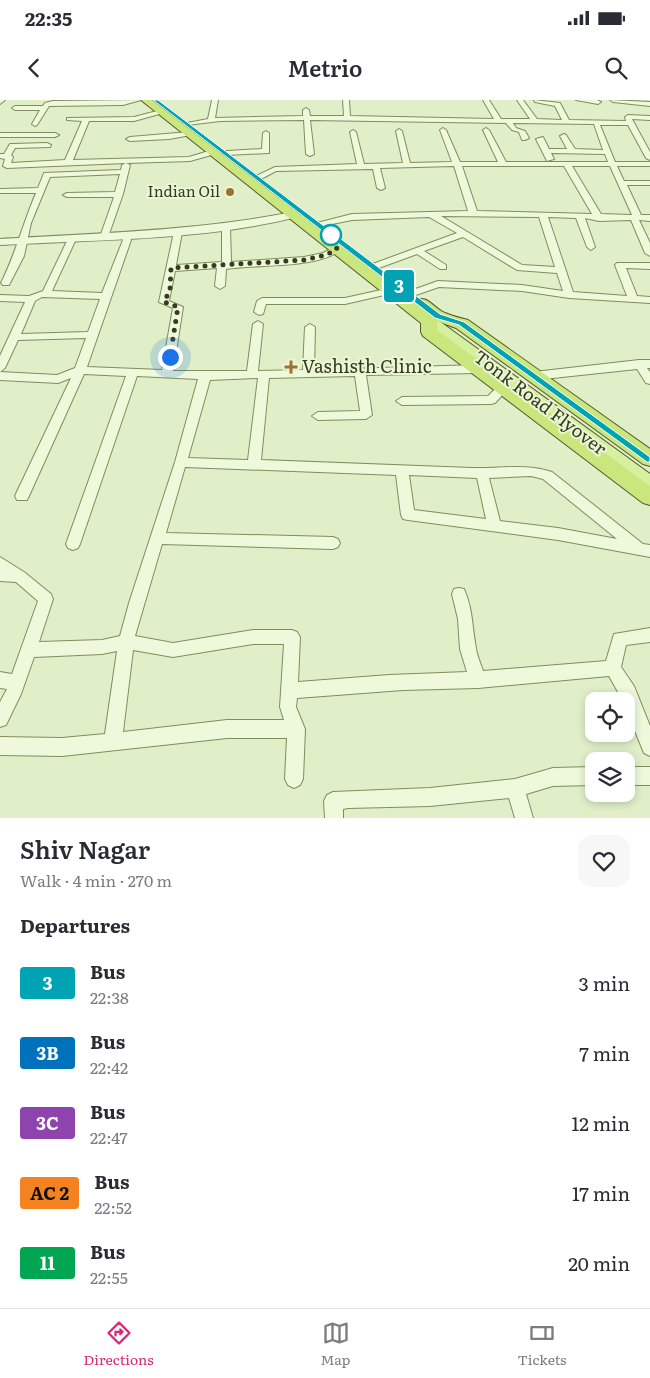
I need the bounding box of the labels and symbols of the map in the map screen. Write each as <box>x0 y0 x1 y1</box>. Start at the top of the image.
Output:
place label: Indian Oil <box>148 179 220 202</box>
marker: Indian Oil <box>224 186 236 198</box>
unlabelled marker <box>320 224 342 246</box>
line badge: 3 <box>383 270 415 302</box>
street label: Tonk Road Flyover <box>469 343 613 461</box>
your location <box>158 345 183 370</box>
place label: Vashisth Clinic <box>302 352 432 379</box>
marker: Vashisth Clinic <box>284 360 298 374</box>

